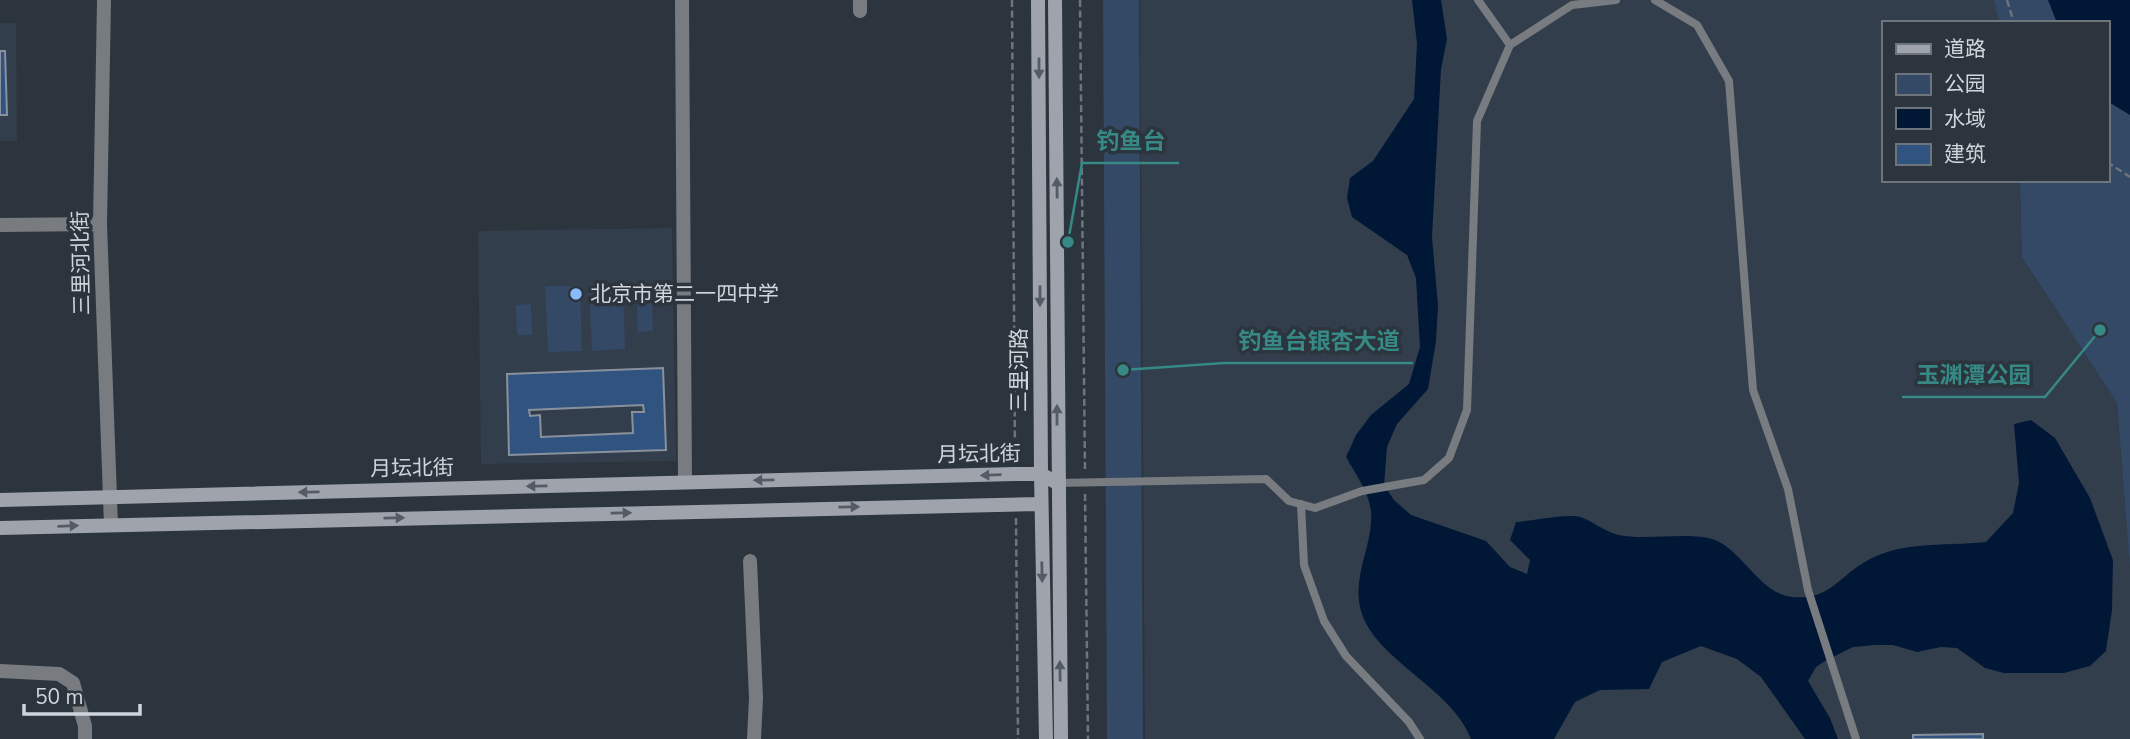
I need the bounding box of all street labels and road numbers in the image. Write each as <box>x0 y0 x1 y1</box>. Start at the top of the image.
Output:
street label: 三里河北街 <box>66 210 96 316</box>
street label: 三里河路 <box>1005 328 1033 412</box>
street label: 月坛北街 <box>937 439 1021 469</box>
street label: 月坛北街 <box>370 453 454 483</box>

